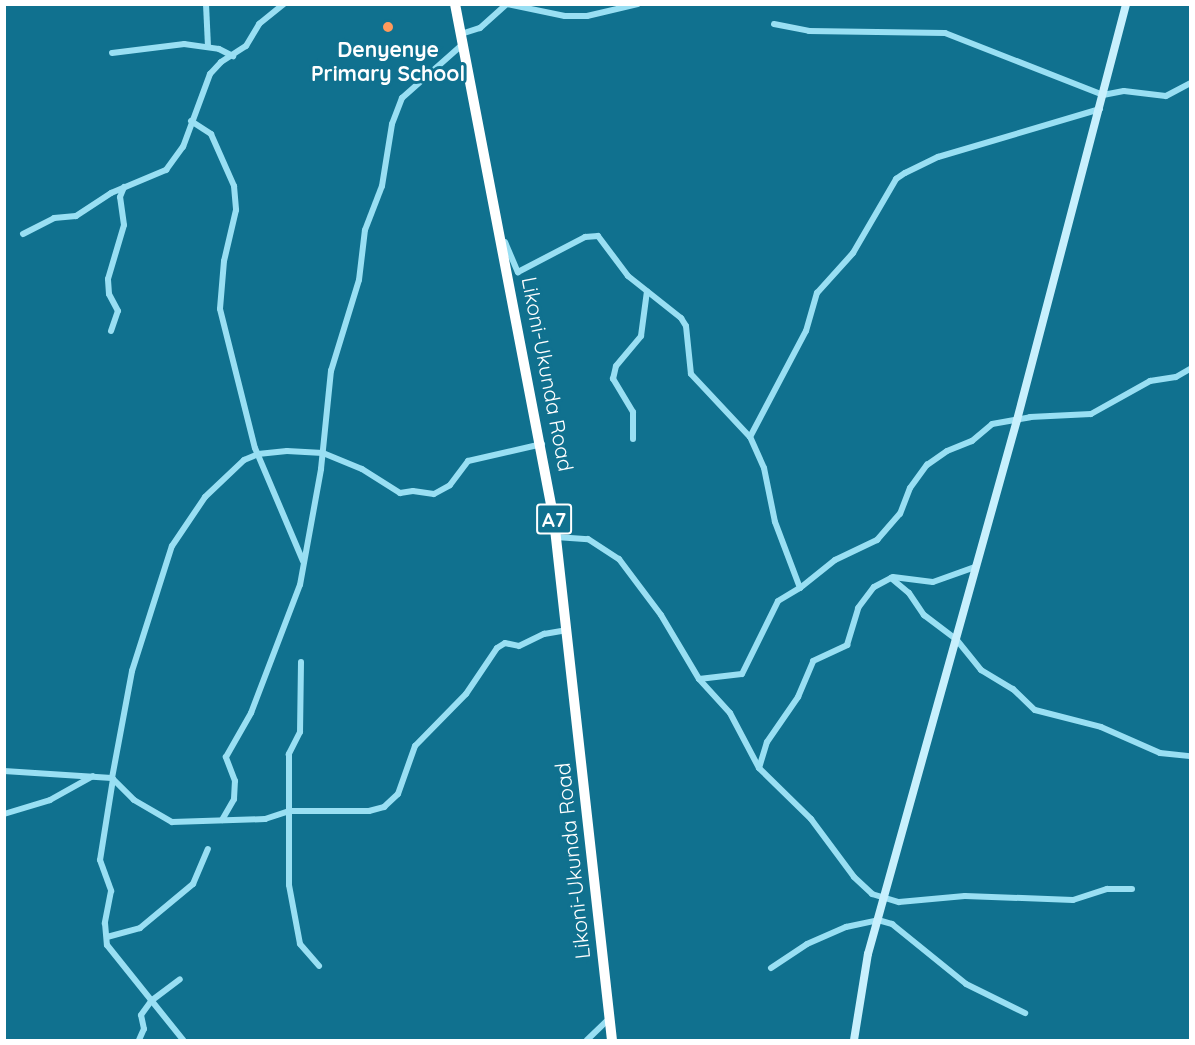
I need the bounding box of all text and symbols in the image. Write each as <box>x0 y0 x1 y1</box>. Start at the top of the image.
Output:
marker: Denyenye Primary School <box>381 20 395 34</box>
place label: Denyenye Primary School <box>311 36 465 86</box>
street label: Likoni-Ukunda Road <box>517 275 579 473</box>
road number: A7 <box>536 502 572 536</box>
street label: Likoni-Ukunda Road <box>549 762 595 960</box>

